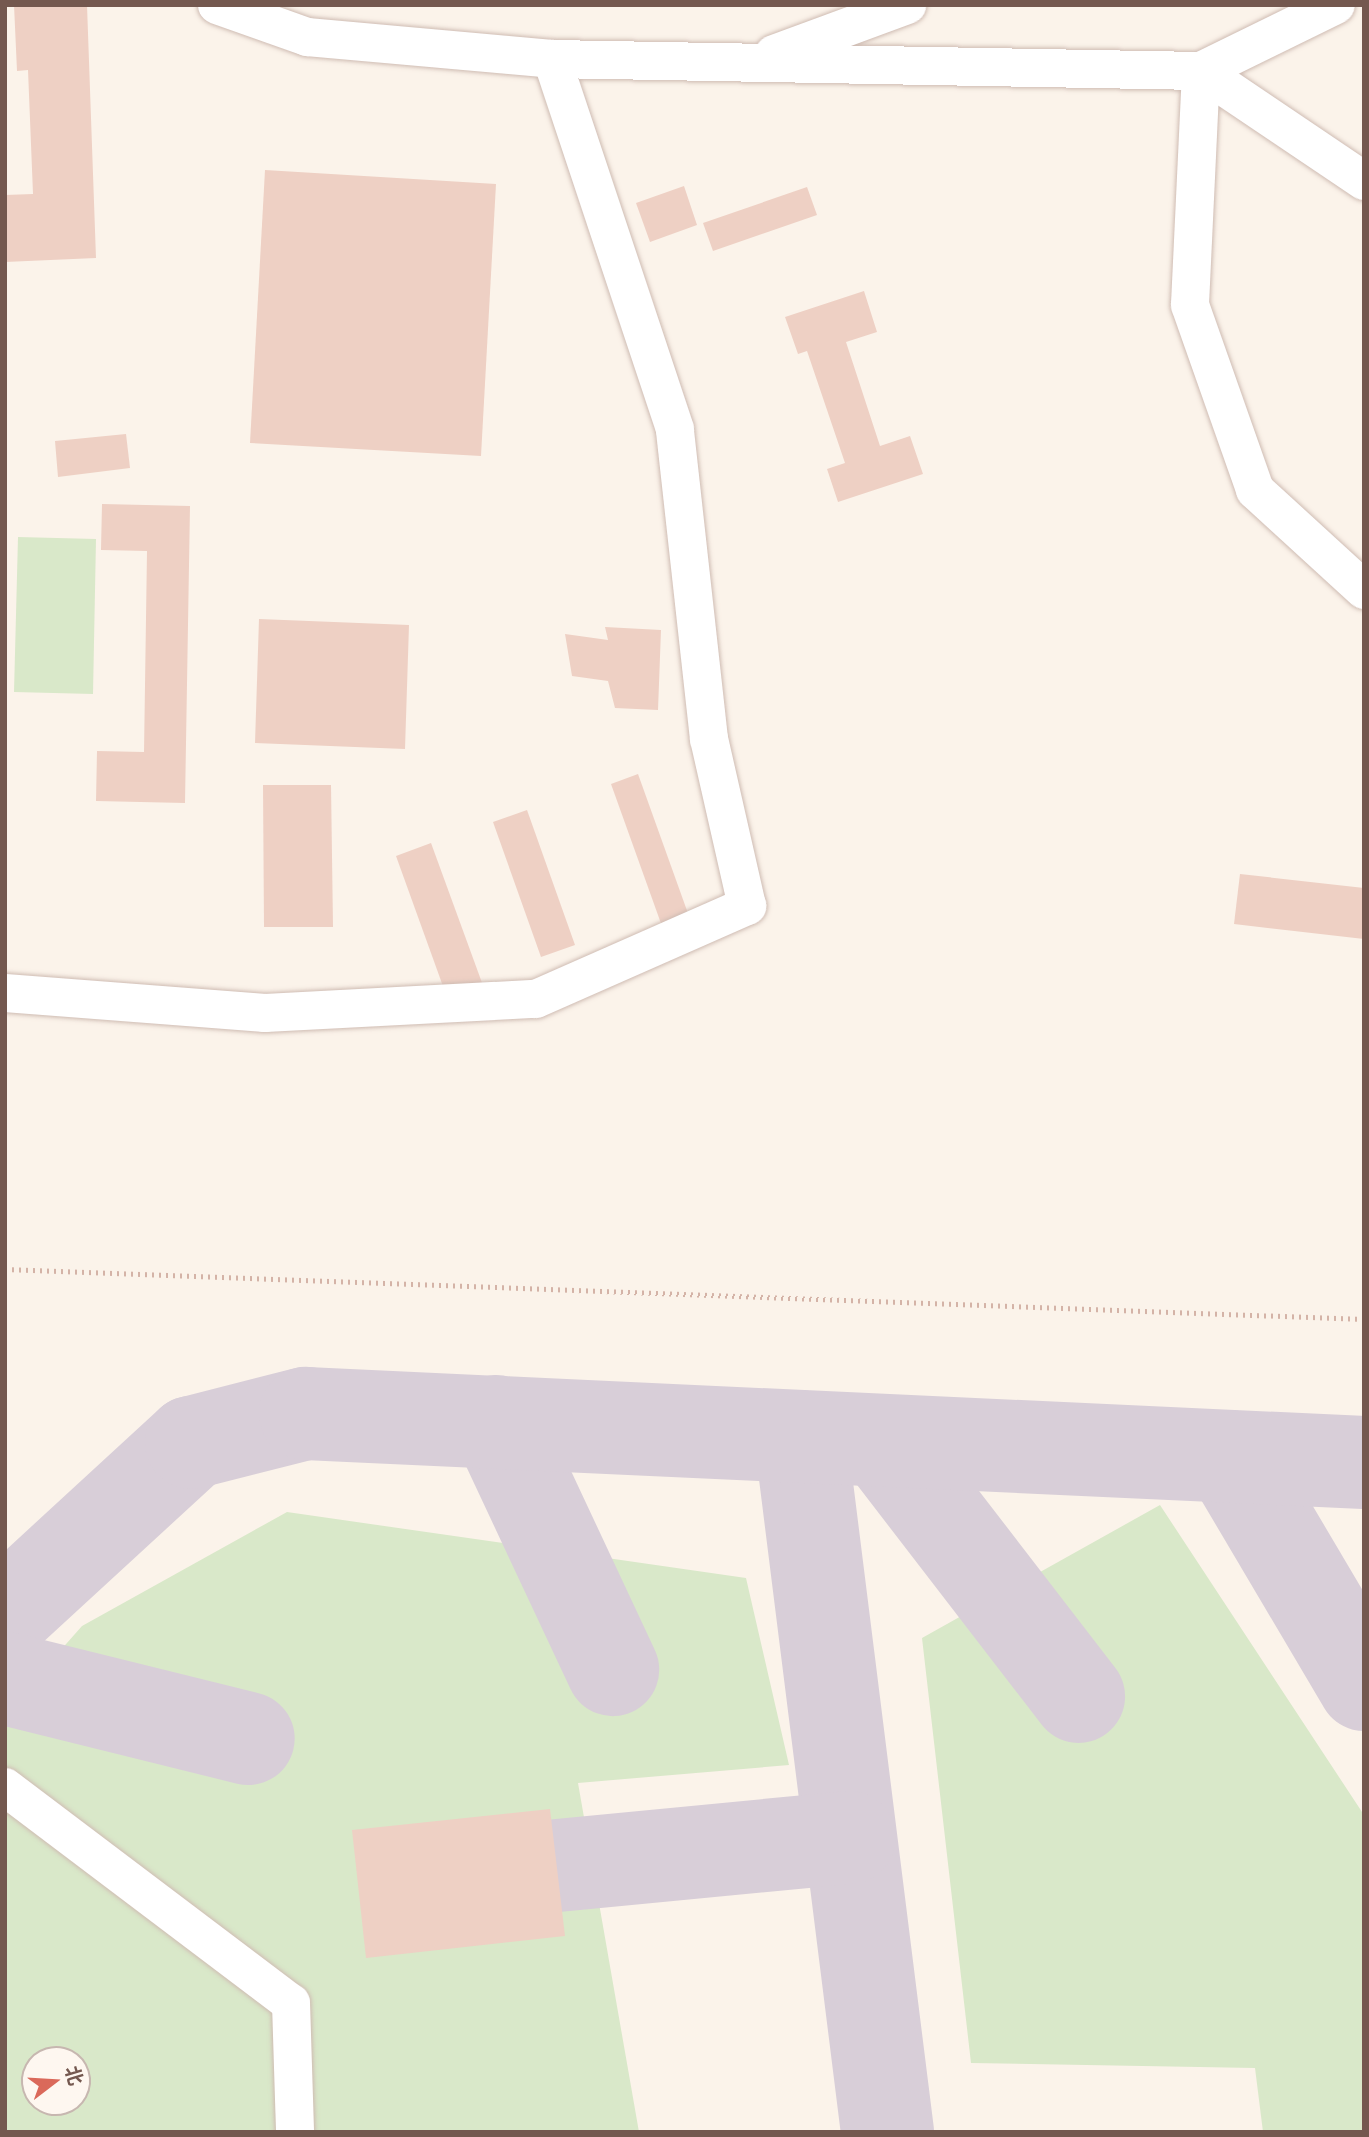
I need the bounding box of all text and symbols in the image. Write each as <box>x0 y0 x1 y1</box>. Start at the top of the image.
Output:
north arrow <box>21 2046 91 2116</box>
text: 北 <box>61 2063 87 2088</box>

